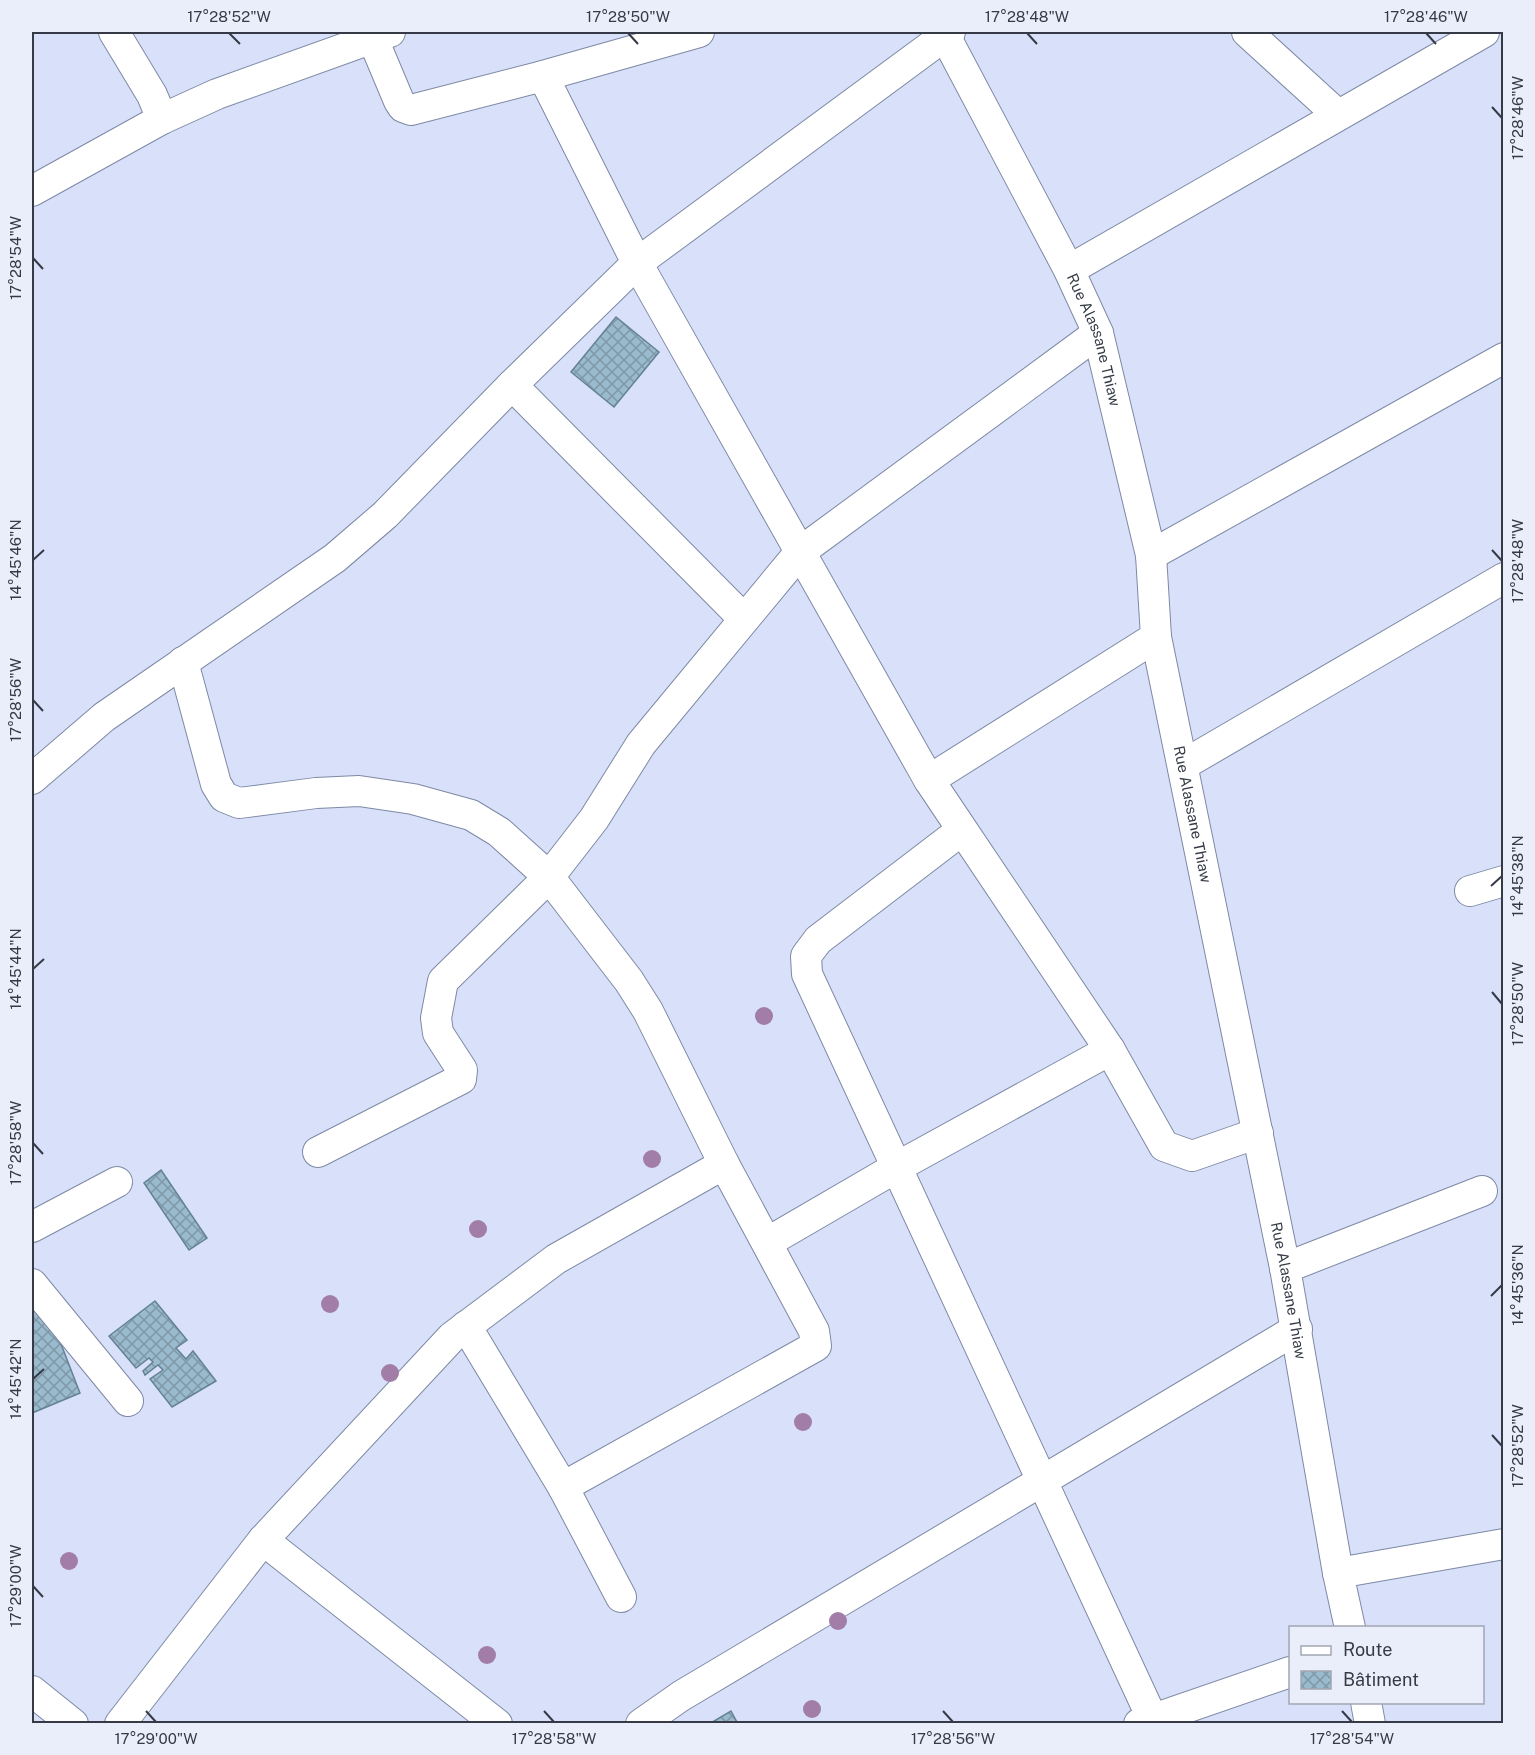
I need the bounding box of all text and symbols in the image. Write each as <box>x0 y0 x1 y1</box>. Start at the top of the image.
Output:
text: 17°28'52"W <box>187 8 271 25</box>
text: 17°28'50"W <box>586 8 670 25</box>
text: 17°28'48"W <box>985 8 1069 25</box>
text: 17°28'46"W <box>1384 8 1468 25</box>
text: 17°28'46"W <box>1509 76 1526 160</box>
text: 17°28'54"W <box>7 216 24 300</box>
street label: Rue Alassane Thiaw <box>1064 271 1124 408</box>
text: 14°45'46"N <box>7 519 24 601</box>
text: 17°28'48"W <box>1509 519 1526 603</box>
text: 17°28'56"W <box>7 658 24 742</box>
street label: Rue Alassane Thiaw <box>1170 744 1215 884</box>
text: 14°45'38"N <box>1509 835 1526 917</box>
text: 14°45'44"N <box>7 928 24 1010</box>
text: 17°28'50"W <box>1509 962 1526 1046</box>
text: 17°28'58"W <box>7 1101 24 1185</box>
street label: Rue Alassane Thiaw <box>1268 1220 1310 1361</box>
text: 14°45'36"N <box>1509 1244 1526 1326</box>
text: 14°45'42"N <box>7 1338 24 1420</box>
text: 17°28'52"W <box>1509 1404 1526 1488</box>
text: 17°29'00"W <box>7 1544 24 1628</box>
legend <box>1289 1626 1484 1704</box>
text: Route <box>1343 1639 1392 1660</box>
text: Bâtiment <box>1343 1669 1419 1690</box>
text: 17°29'00"W <box>114 1730 198 1747</box>
text: 17°28'58"W <box>512 1730 596 1747</box>
text: 17°28'56"W <box>911 1730 995 1747</box>
text: 17°28'54"W <box>1310 1730 1394 1747</box>

